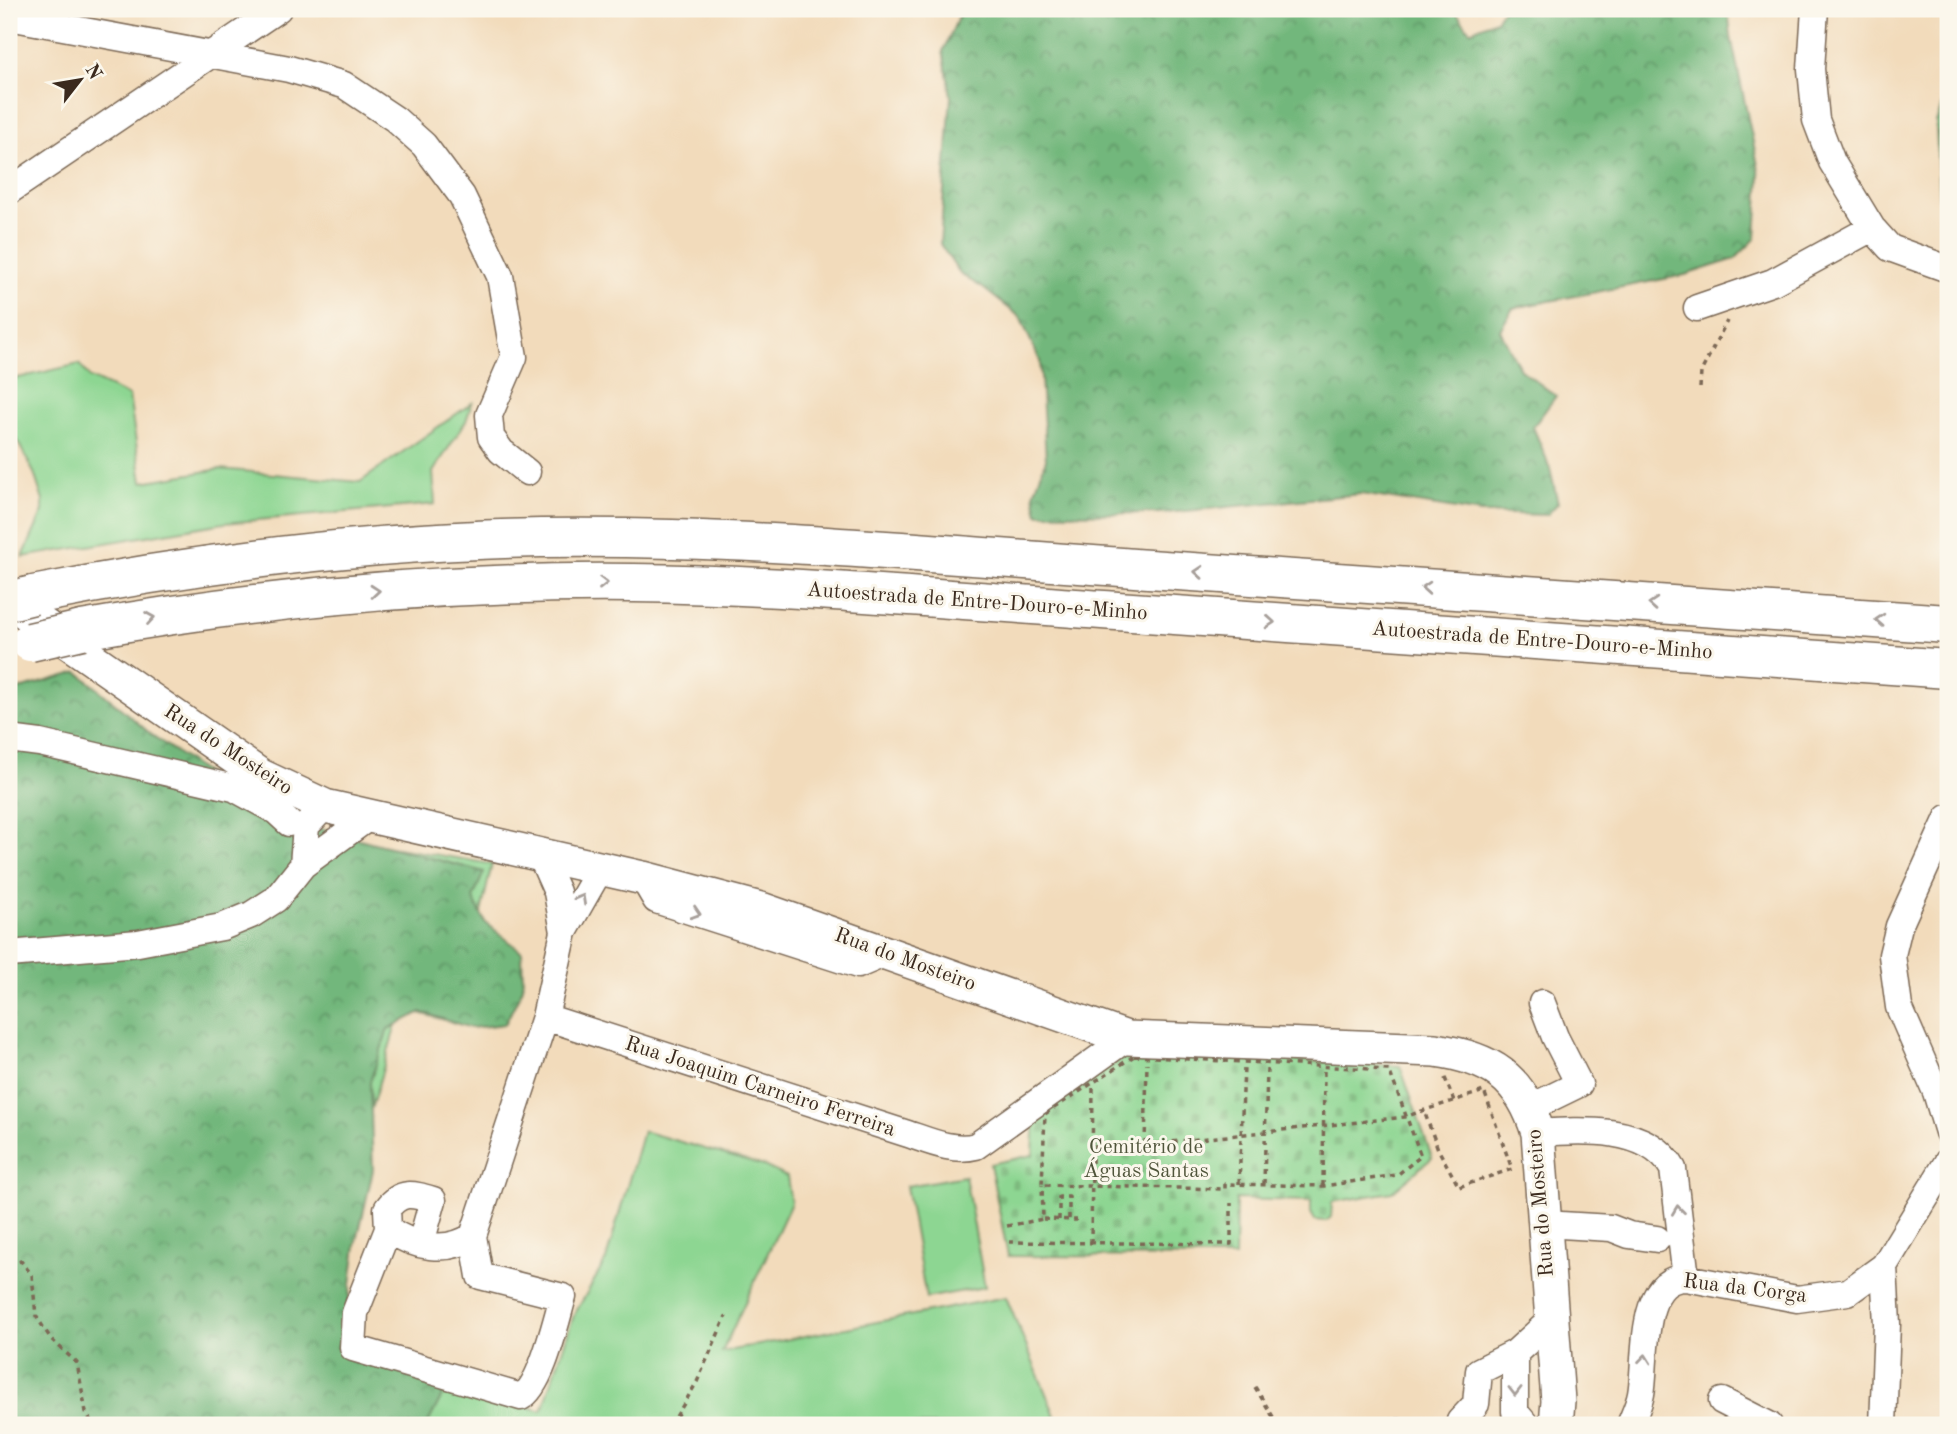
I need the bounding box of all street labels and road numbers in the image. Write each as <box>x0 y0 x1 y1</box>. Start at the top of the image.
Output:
street label: Autoestrada de Entre-Douro-e-Minho <box>806 580 1148 624</box>
street label: Autoestrada de Entre-Douro-e-Minho <box>1371 619 1713 663</box>
street label: Rua do Mosteiro <box>160 701 296 799</box>
street label: Rua do Mosteiro <box>832 925 978 995</box>
street label: Rua Joaquim Carneiro Ferreira <box>622 1033 898 1141</box>
street label: Rua do Mosteiro <box>1524 1128 1558 1278</box>
street label: Rua da Corga <box>1682 1271 1808 1307</box>

